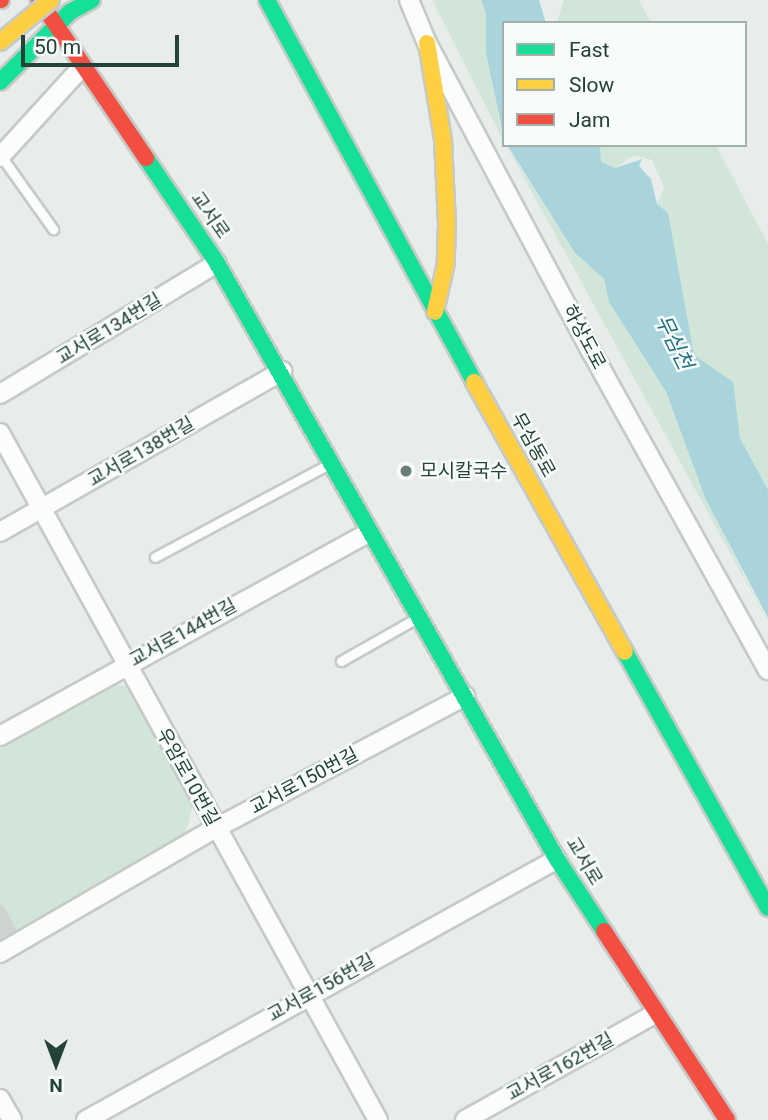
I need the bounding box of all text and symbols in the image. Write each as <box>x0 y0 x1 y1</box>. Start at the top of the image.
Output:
scale bar <box>24 21 182 65</box>
legend <box>502 21 747 147</box>
text: 50 m <box>34 35 81 59</box>
text: Fast <box>569 38 609 62</box>
text: Slow <box>569 73 614 97</box>
text: Jam <box>569 108 610 132</box>
street label: 교서로 <box>186 187 234 243</box>
street label: 교서로134번길 <box>52 288 166 370</box>
street label: 하상도로 <box>558 301 610 373</box>
water label: 무심천 <box>650 310 698 374</box>
street label: 무심동로 <box>506 409 560 481</box>
street label: 교서로138번길 <box>84 412 198 492</box>
place label: 모시칼국수 <box>420 460 507 482</box>
marker: 모시칼국수 <box>398 463 414 479</box>
street label: 교서로144번길 <box>125 594 241 672</box>
street label: 우암로10번길 <box>152 724 224 830</box>
street label: 교서로150번길 <box>246 743 362 819</box>
street label: 교서로 <box>561 833 607 889</box>
street label: 교서로156번길 <box>263 949 379 1027</box>
street label: 교서로162번길 <box>502 1028 618 1106</box>
north arrow <box>21 1029 91 1099</box>
text: N <box>49 1074 63 1097</box>

